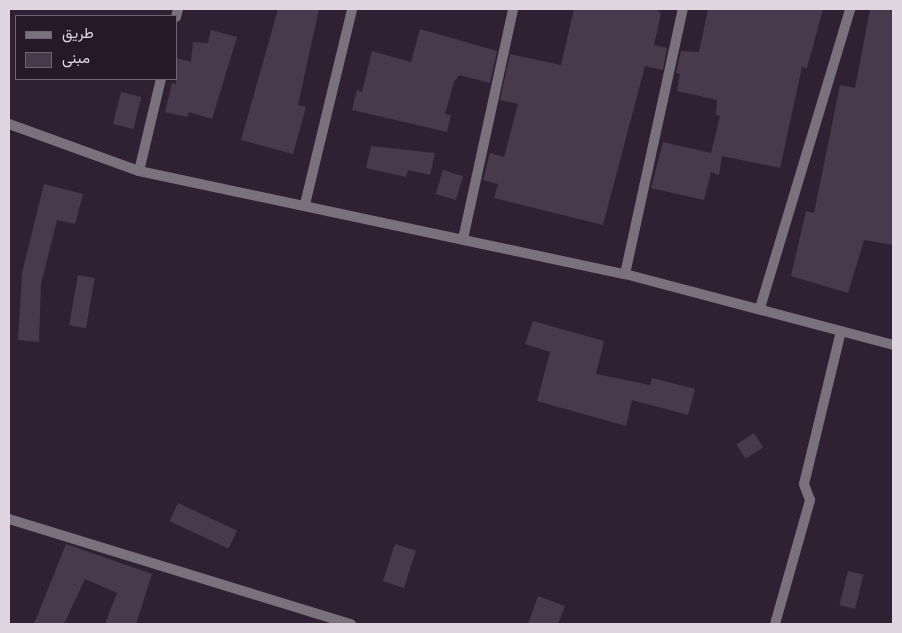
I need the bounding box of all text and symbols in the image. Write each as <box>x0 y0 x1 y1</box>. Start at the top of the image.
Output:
legend <box>15 15 178 80</box>
text: طريق <box>62 23 94 46</box>
text: مبنى <box>62 48 90 71</box>

